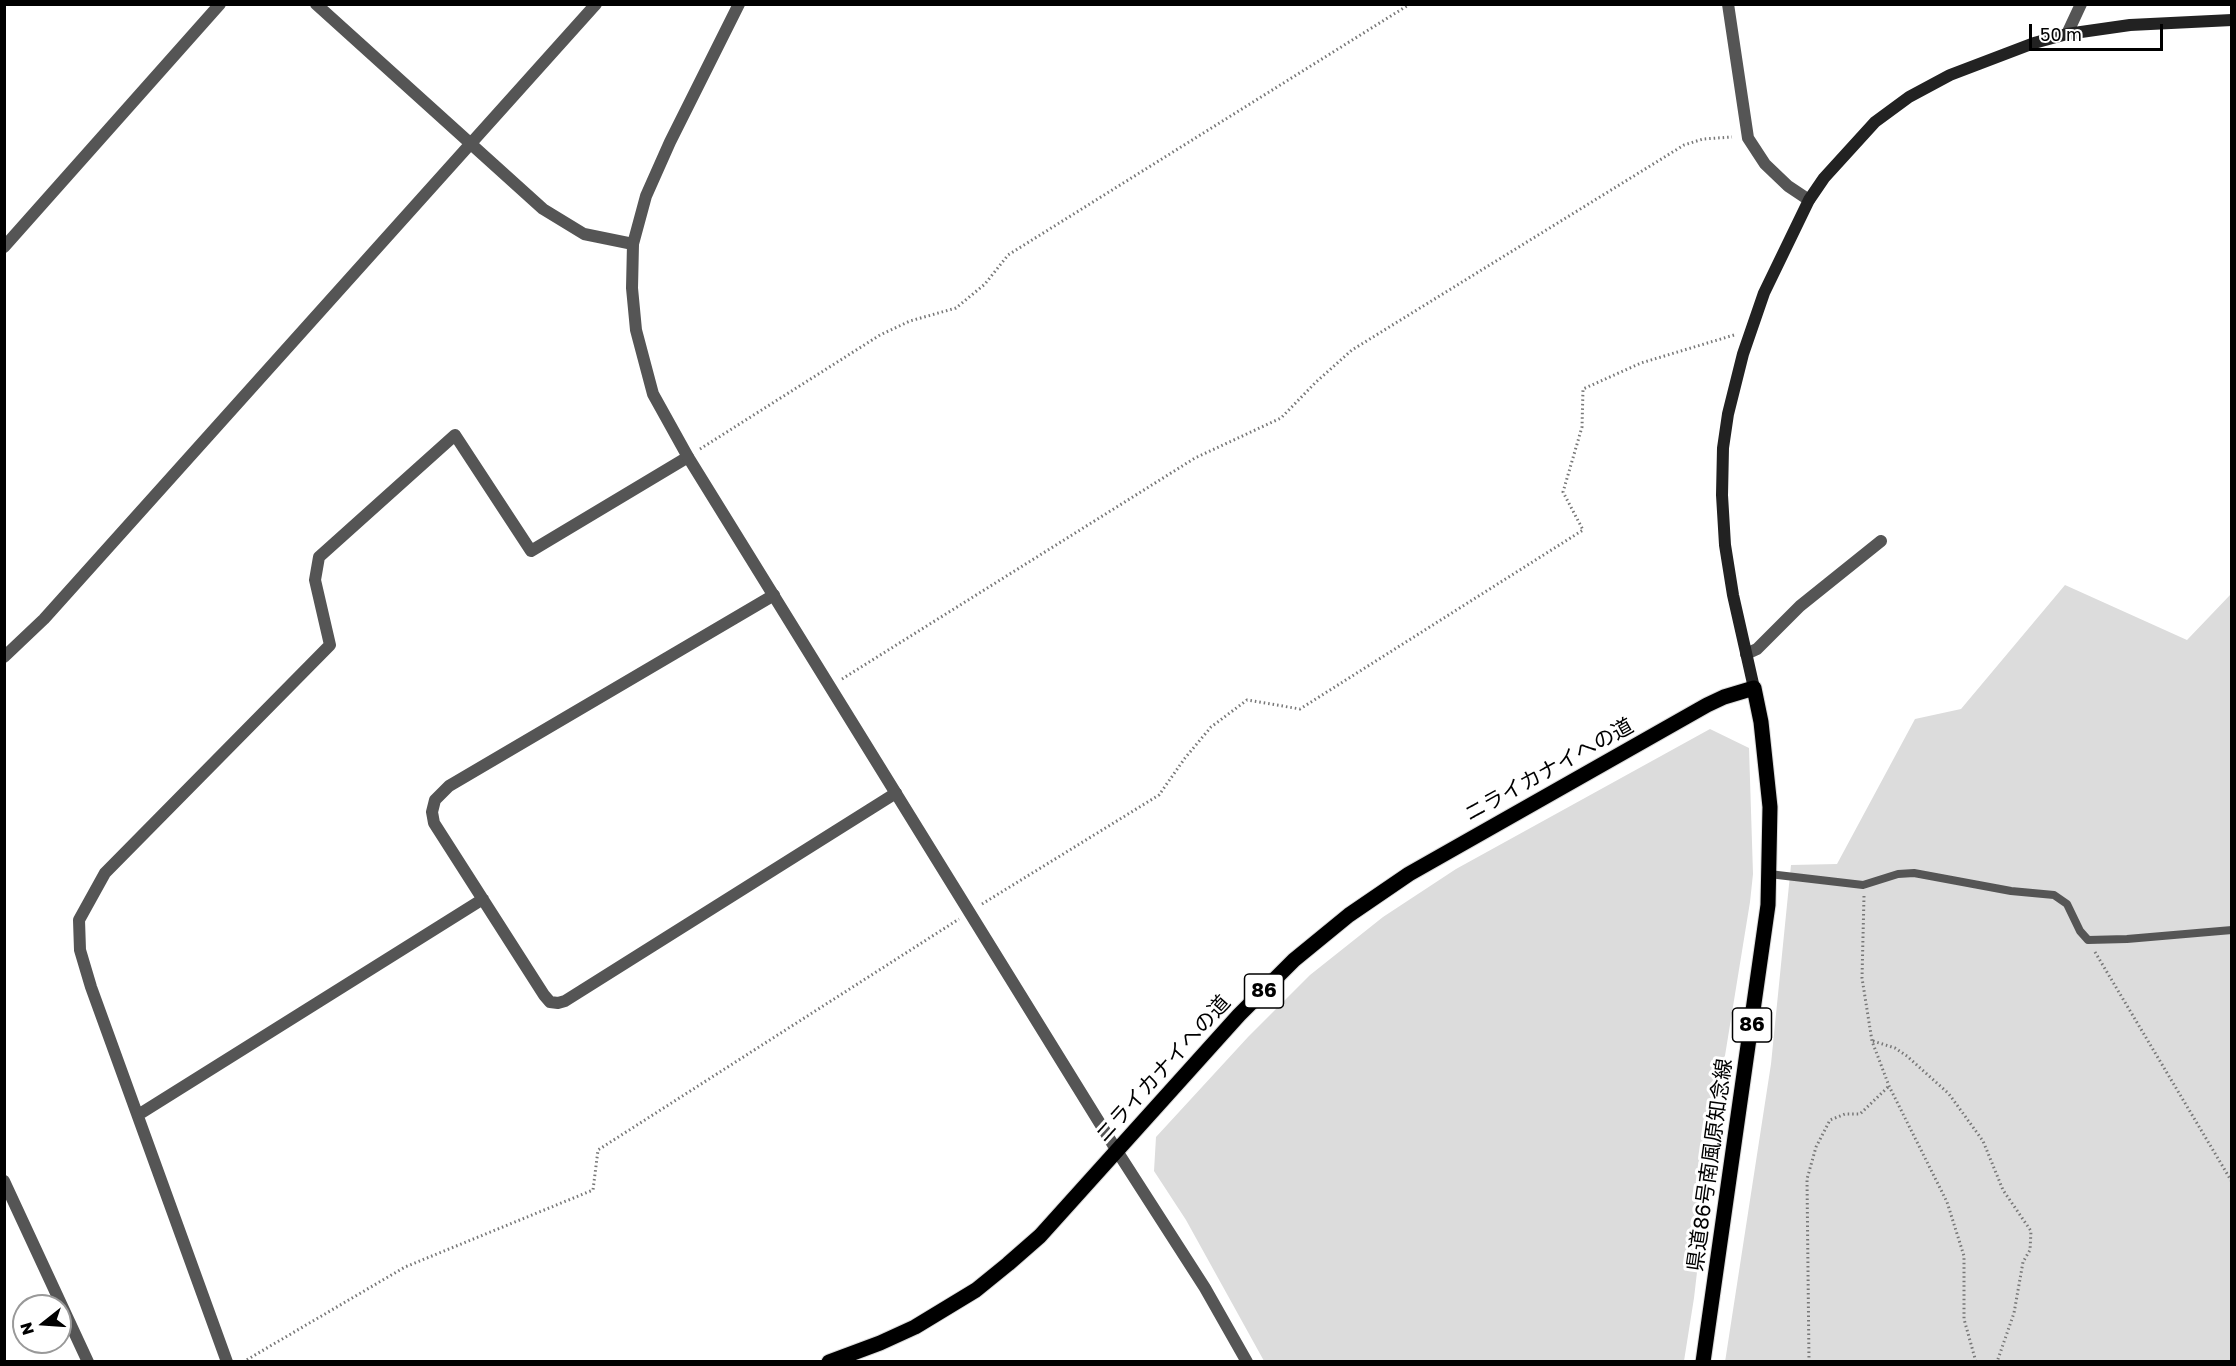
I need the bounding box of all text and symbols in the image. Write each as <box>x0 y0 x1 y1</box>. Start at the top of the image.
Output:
scale bar <box>2032 12 2166 50</box>
text: 50 m <box>2040 23 2082 45</box>
street label: ニライカナイへの道 <box>1460 713 1638 827</box>
road number: 86 <box>1244 974 1284 1008</box>
street label: ニライカナイへの道 <box>1090 990 1236 1148</box>
road number: 86 <box>1732 1008 1772 1042</box>
street label: 県道86号南風原知念線 <box>1683 1057 1737 1273</box>
north arrow <box>12 1294 72 1354</box>
text: N <box>15 1320 38 1337</box>

